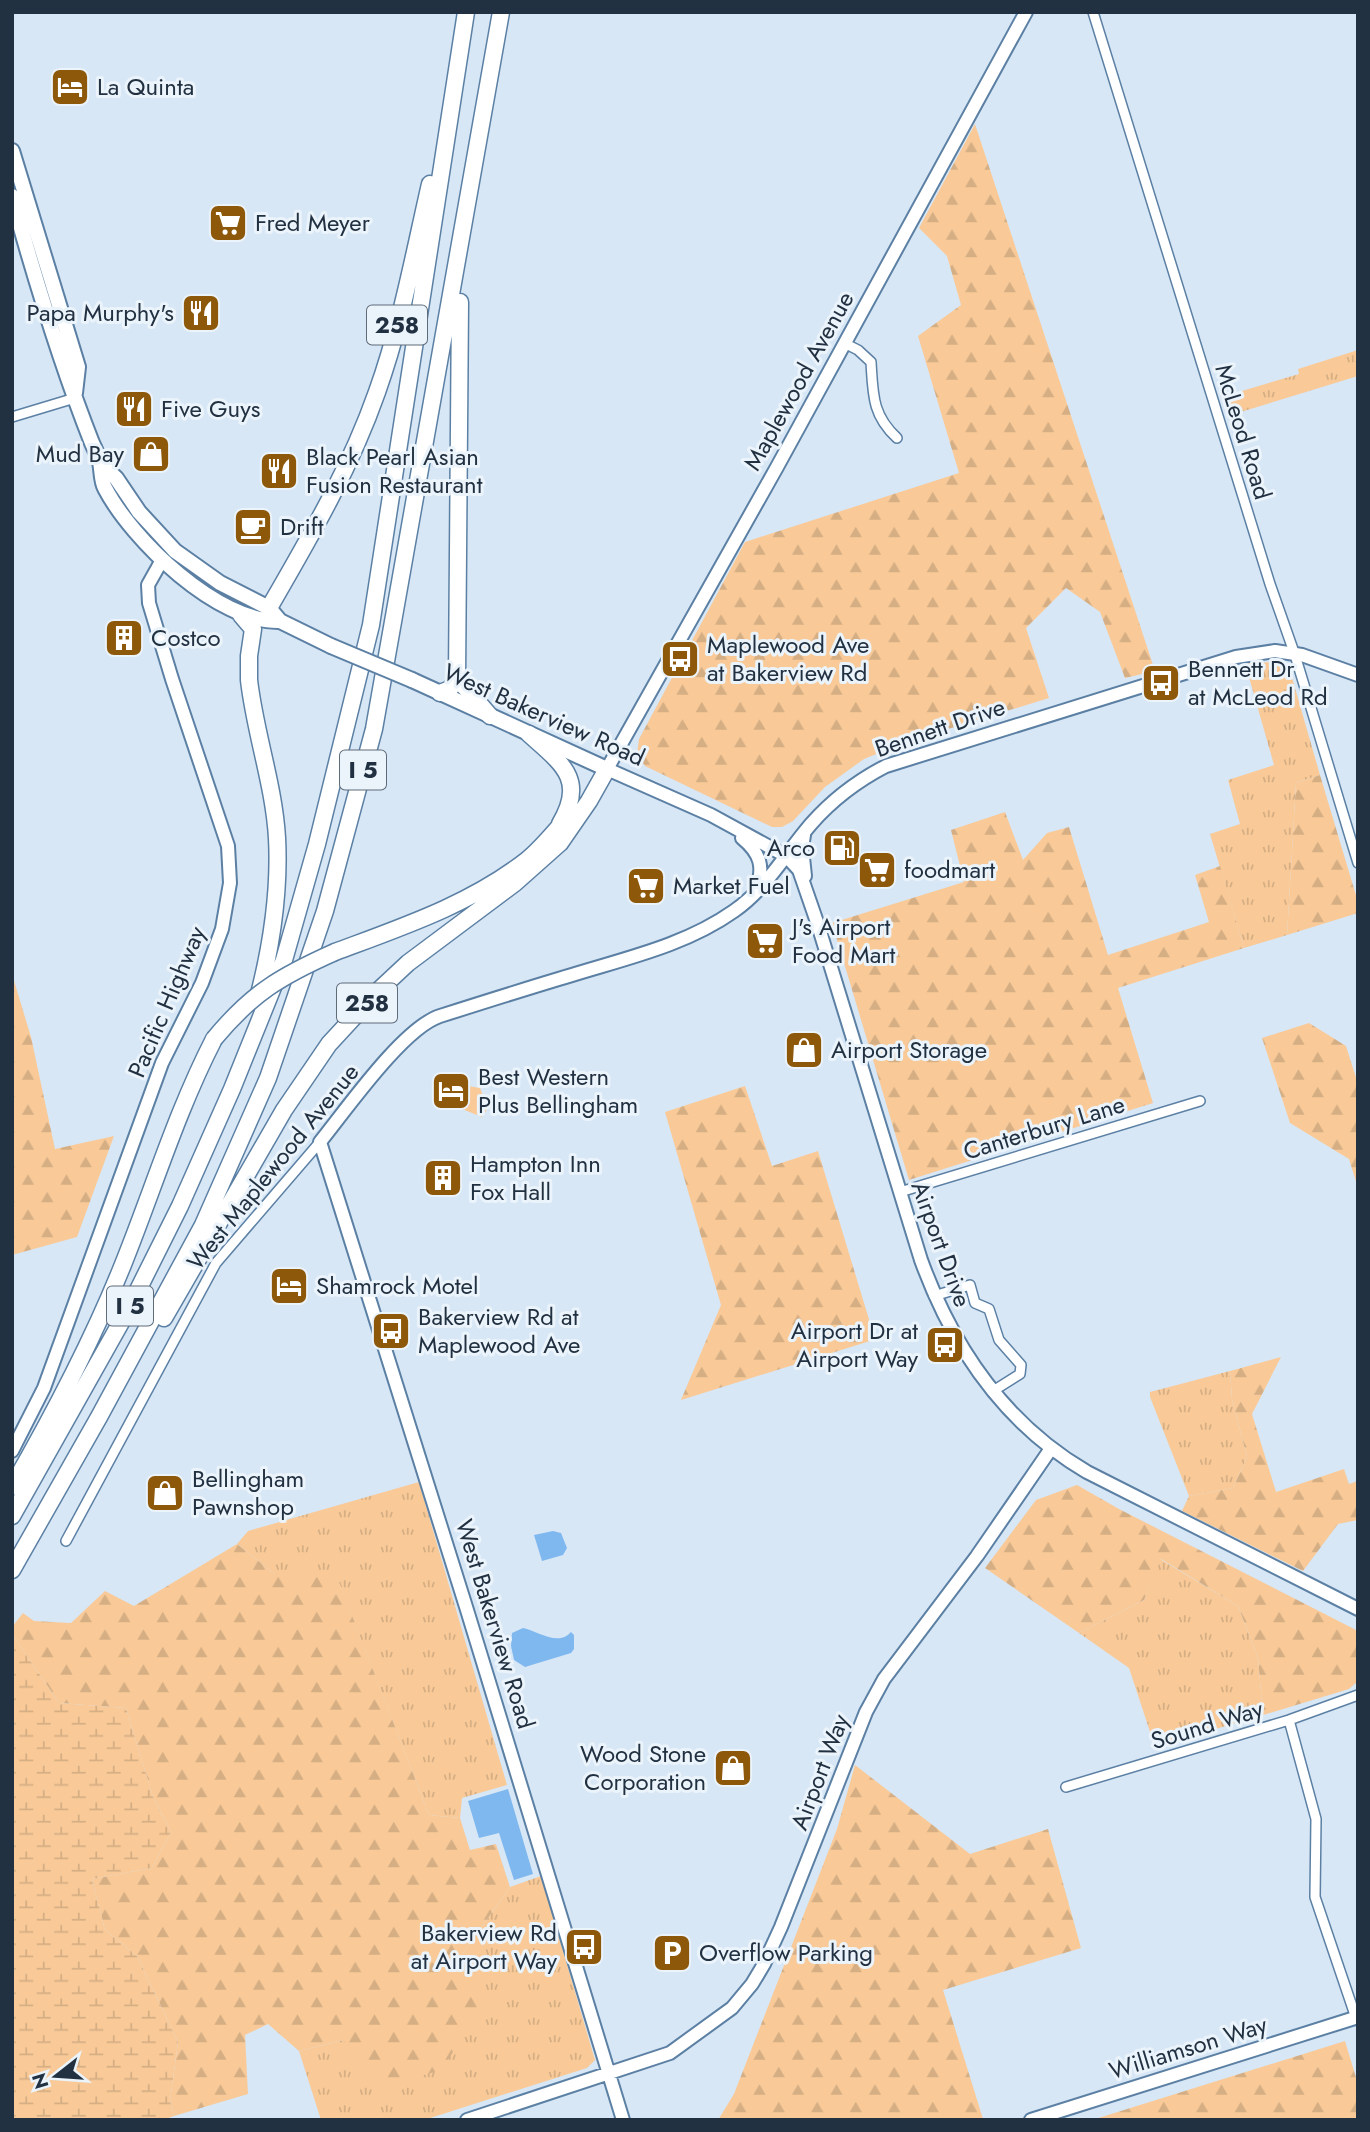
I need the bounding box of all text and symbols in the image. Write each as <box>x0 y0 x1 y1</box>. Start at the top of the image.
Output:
hotel icon: La Quinta <box>49 66 91 108</box>
place label: La Quinta <box>97 69 194 104</box>
supermarket icon: Fred Meyer <box>207 202 249 244</box>
place label: Fred Meyer <box>255 205 371 240</box>
street label: Maplewood Avenue <box>735 285 862 477</box>
restaurant icon: Papa Murphy's <box>180 292 222 334</box>
place label: Papa Murphy's <box>26 295 174 330</box>
road number: 258 <box>367 306 427 344</box>
street label: McLeod Road <box>1206 360 1281 504</box>
restaurant icon: Five Guys <box>113 388 155 430</box>
place label: Five Guys <box>161 391 260 426</box>
shop icon: Mud Bay <box>130 433 172 475</box>
place label: Mud Bay <box>36 436 124 471</box>
place label: Black Pearl Asian Fusion Restaurant <box>306 439 483 502</box>
restaurant icon: Black Pearl Asian Fusion Restaurant <box>258 450 300 492</box>
cafe icon: Drift <box>232 506 274 548</box>
place label: Drift <box>280 509 324 544</box>
building icon: Costco <box>103 617 145 659</box>
place label: Costco <box>151 620 221 655</box>
place label: Maplewood Ave at Bakerview Rd <box>707 627 869 690</box>
bus stop icon: Maplewood Ave at Bakerview Rd <box>659 638 701 680</box>
place label: Bennett Dr at McLeod Rd <box>1188 651 1328 714</box>
street label: West Bakerview Road <box>438 654 651 775</box>
bus stop icon: Bennett Dr at McLeod Rd <box>1140 662 1182 704</box>
street label: Bennett Drive <box>870 689 1010 766</box>
road number: I 5 <box>340 750 386 790</box>
fuel station icon: Arco <box>821 827 863 869</box>
place label: Arco <box>767 830 815 865</box>
supermarket icon: foodmart <box>856 849 898 891</box>
place label: foodmart <box>904 852 995 887</box>
supermarket icon: Market Fuel <box>625 865 667 907</box>
place label: Market Fuel <box>673 868 790 903</box>
place label: J's Airport Food Mart <box>789 909 896 972</box>
street label: Pacific Highway <box>119 920 214 1083</box>
supermarket icon: J's Airport Food Mart <box>744 920 786 962</box>
road number: 258 <box>337 984 397 1022</box>
shop icon: Airport Storage <box>783 1029 825 1071</box>
place label: Airport Storage <box>831 1032 987 1067</box>
street label: West Maplewood Avenue <box>178 1056 367 1277</box>
place label: Best Western Plus Bellingham <box>478 1059 638 1122</box>
hotel icon: Best Western Plus Bellingham <box>430 1070 472 1112</box>
street label: Canterbury Lane <box>959 1086 1129 1169</box>
place label: Hampton Inn Fox Hall <box>470 1146 601 1209</box>
building icon: Hampton Inn Fox Hall <box>422 1157 464 1199</box>
street label: Airport Drive <box>903 1176 980 1312</box>
hotel icon: Shamrock Motel <box>268 1265 310 1307</box>
place label: Shamrock Motel <box>316 1268 478 1303</box>
road number: I 5 <box>107 1287 153 1326</box>
place label: Bakerview Rd at Maplewood Ave <box>418 1299 580 1362</box>
bus stop icon: Bakerview Rd at Maplewood Ave <box>370 1310 412 1352</box>
place label: Airport Dr at Airport Way <box>791 1313 918 1376</box>
bus stop icon: Airport Dr at Airport Way <box>924 1324 966 1366</box>
place label: Bellingham Pawnshop <box>192 1461 304 1524</box>
shop icon: Bellingham Pawnshop <box>144 1472 186 1514</box>
street label: West Bakerview Road <box>447 1515 544 1733</box>
street label: Sound Way <box>1146 1691 1268 1758</box>
street label: Airport Way <box>781 1708 858 1835</box>
place label: Wood Stone Corporation <box>580 1736 706 1799</box>
shop icon: Wood Stone Corporation <box>712 1747 754 1789</box>
place label: Bakerview Rd at Airport Way <box>411 1915 557 1978</box>
bus stop icon: Bakerview Rd at Airport Way <box>563 1926 605 1968</box>
parking icon: Overflow Parking <box>651 1932 693 1974</box>
place label: Overflow Parking <box>699 1935 873 1970</box>
street label: Williamson Way <box>1105 2007 1272 2088</box>
north arrow <box>21 2041 91 2111</box>
text: N <box>25 2070 55 2092</box>

